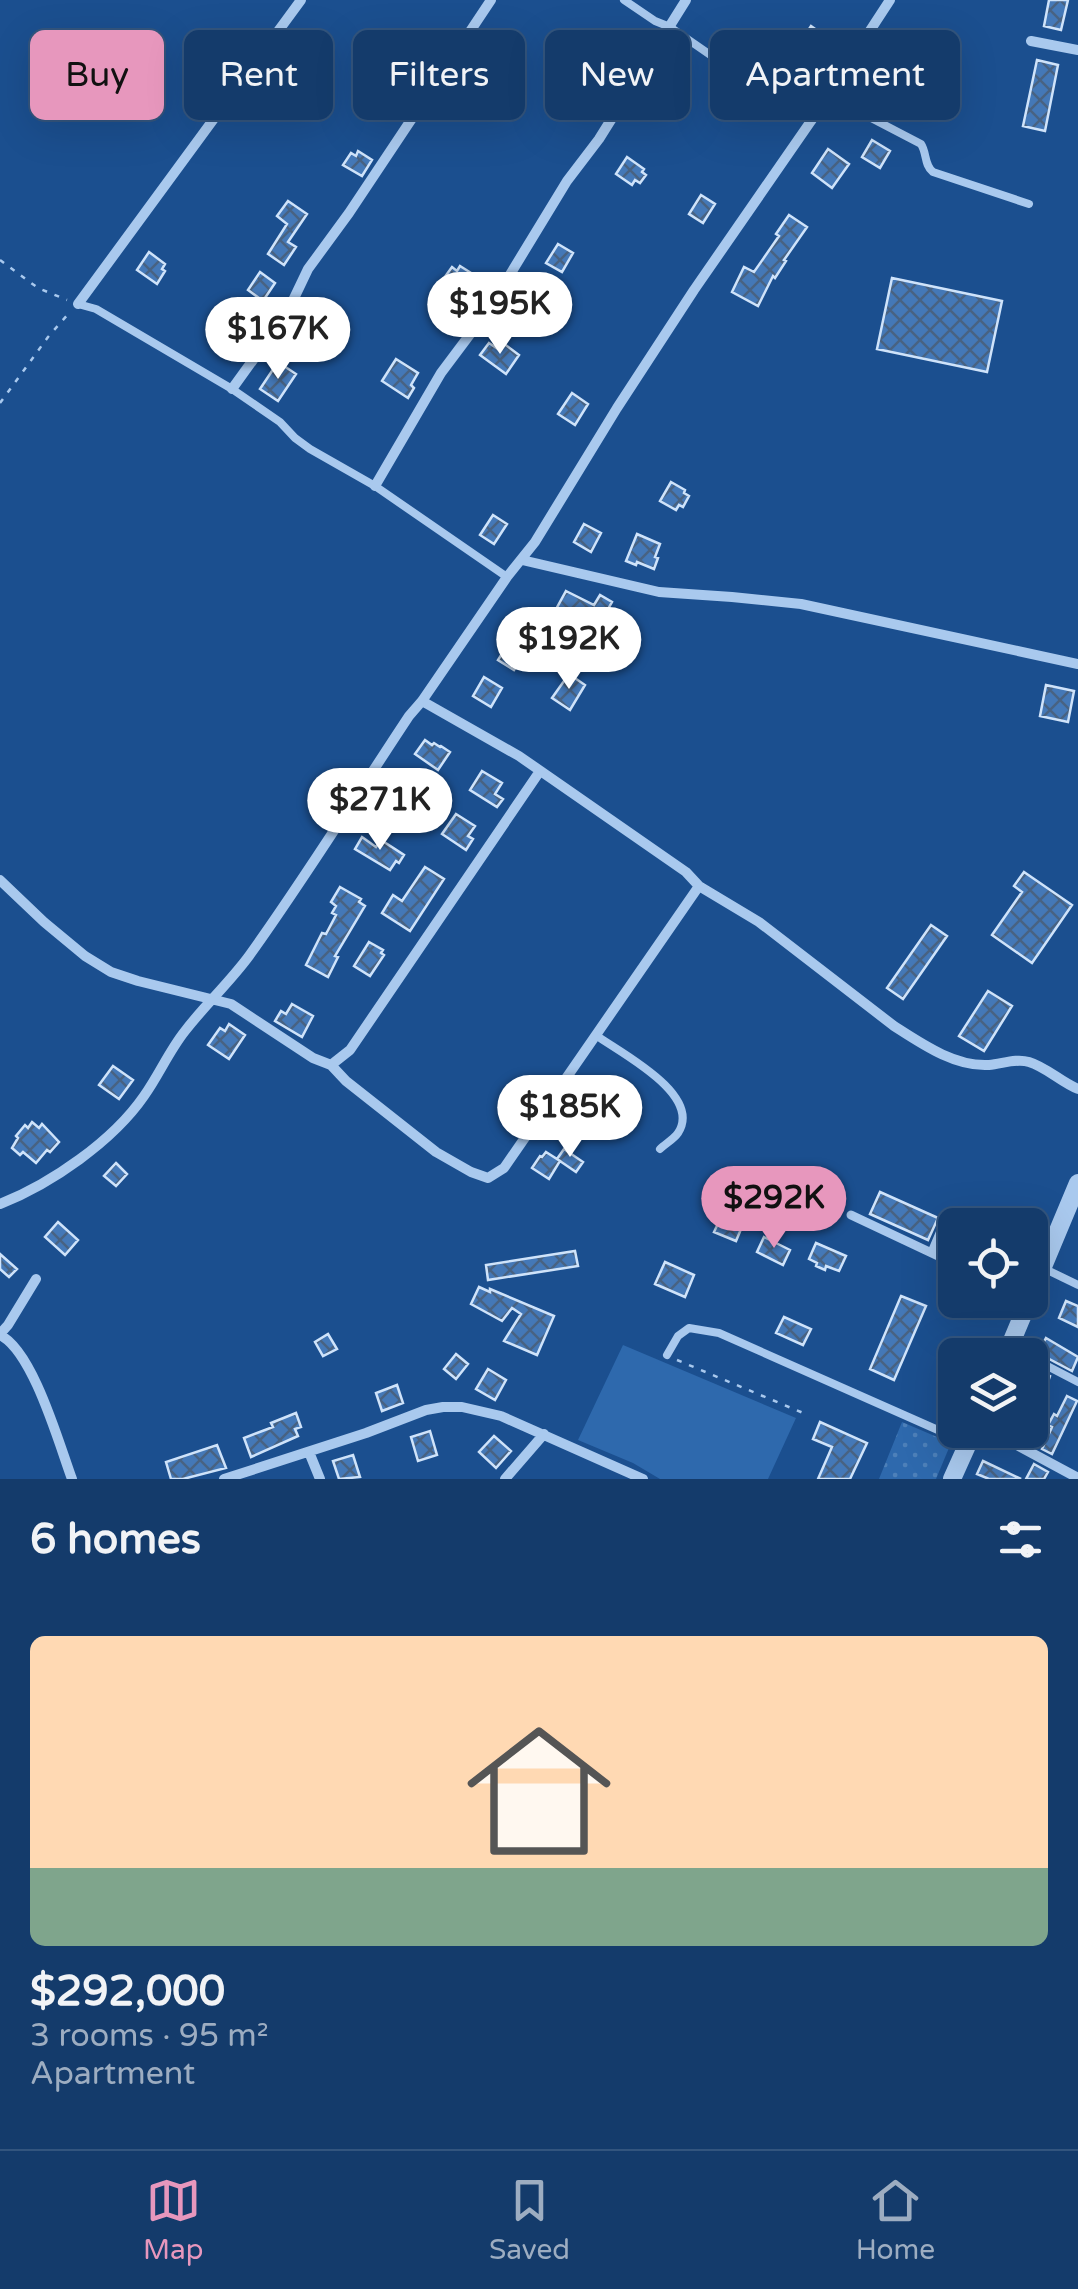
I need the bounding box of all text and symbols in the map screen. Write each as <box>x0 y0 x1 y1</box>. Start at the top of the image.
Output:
chip: Buy <box>30 30 164 120</box>
chip: Rent <box>184 30 333 120</box>
chip: Filters <box>353 30 525 120</box>
chip: New <box>545 30 690 120</box>
chip: Apartment <box>710 30 960 120</box>
pin: $195K <box>430 272 570 357</box>
text: $195K <box>449 285 551 323</box>
pin: $167K <box>208 297 348 382</box>
text: $167K <box>227 310 329 348</box>
pin: $192K <box>499 607 639 692</box>
text: $192K <box>518 620 620 658</box>
pin: $271K <box>310 768 450 853</box>
text: $271K <box>329 781 431 819</box>
pin: $185K <box>500 1075 640 1160</box>
text: $185K <box>519 1088 621 1126</box>
pin: $292K <box>704 1166 844 1251</box>
text: $292K <box>723 1179 825 1217</box>
map controls <box>938 1208 1048 1448</box>
button: locate <box>938 1208 1048 1318</box>
button: layers <box>938 1338 1048 1448</box>
icon: filters <box>993 1512 1048 1567</box>
text: 6 homes <box>30 1514 201 1565</box>
icon: home <box>449 1701 629 1881</box>
text: $292,000 <box>30 1966 225 2017</box>
text: 3 rooms · 95 m² <box>30 2017 269 2055</box>
text: Apartment <box>30 2055 195 2093</box>
tab: Map <box>143 2173 203 2267</box>
tab: Saved <box>489 2173 570 2267</box>
tab: Home <box>856 2173 935 2267</box>

